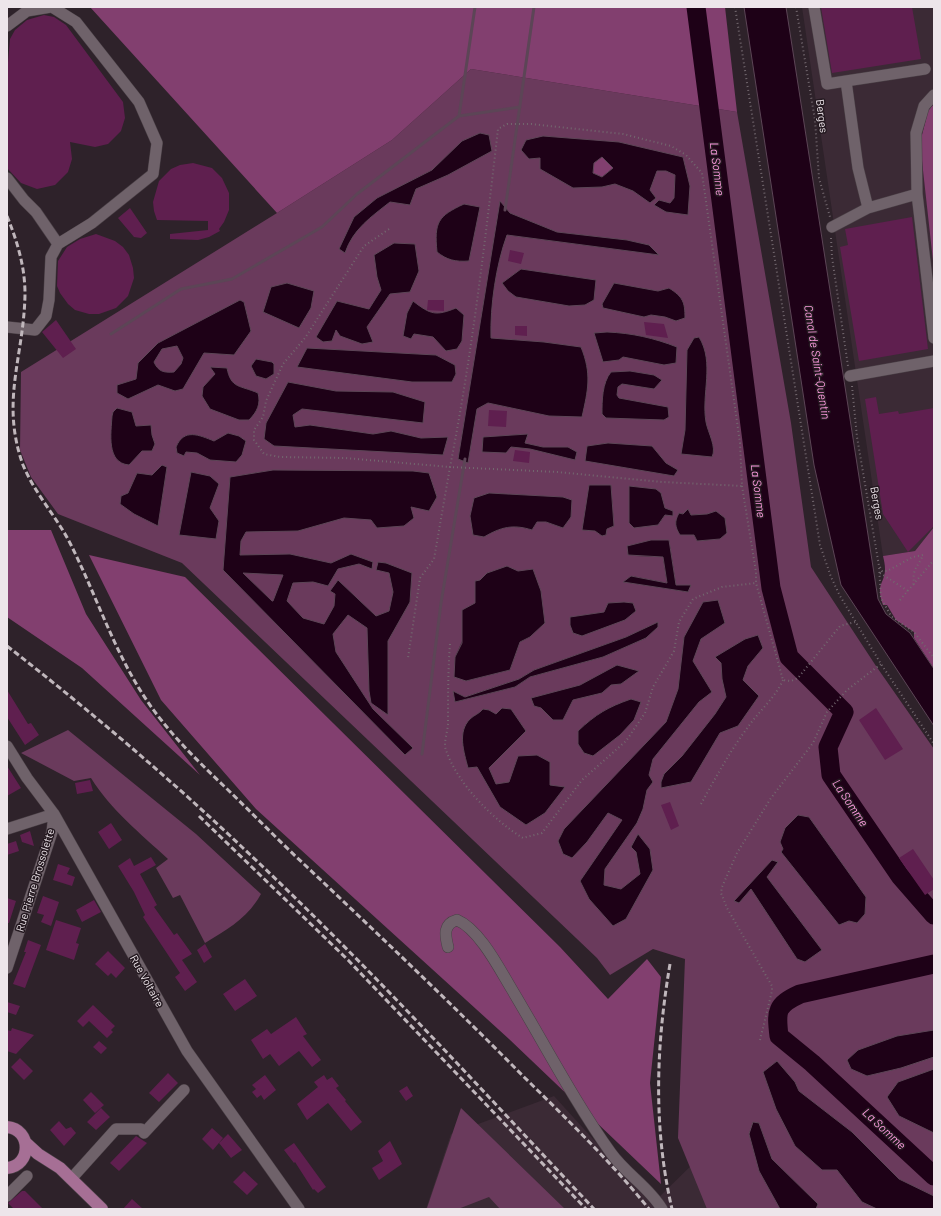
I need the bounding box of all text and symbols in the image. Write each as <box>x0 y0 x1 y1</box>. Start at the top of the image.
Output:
street label: Berges <box>814 98 831 133</box>
water label: La Somme <box>708 141 728 196</box>
water label: Canal de Saint-Quentin <box>802 304 834 420</box>
water label: La Somme <box>749 463 769 518</box>
street label: Berges <box>868 485 887 521</box>
water label: La Somme <box>830 776 872 829</box>
street label: Rue Pierre Brossolette <box>13 827 56 933</box>
street label: Rue Voltaire <box>128 953 167 1009</box>
water label: La Somme <box>860 1105 909 1152</box>

